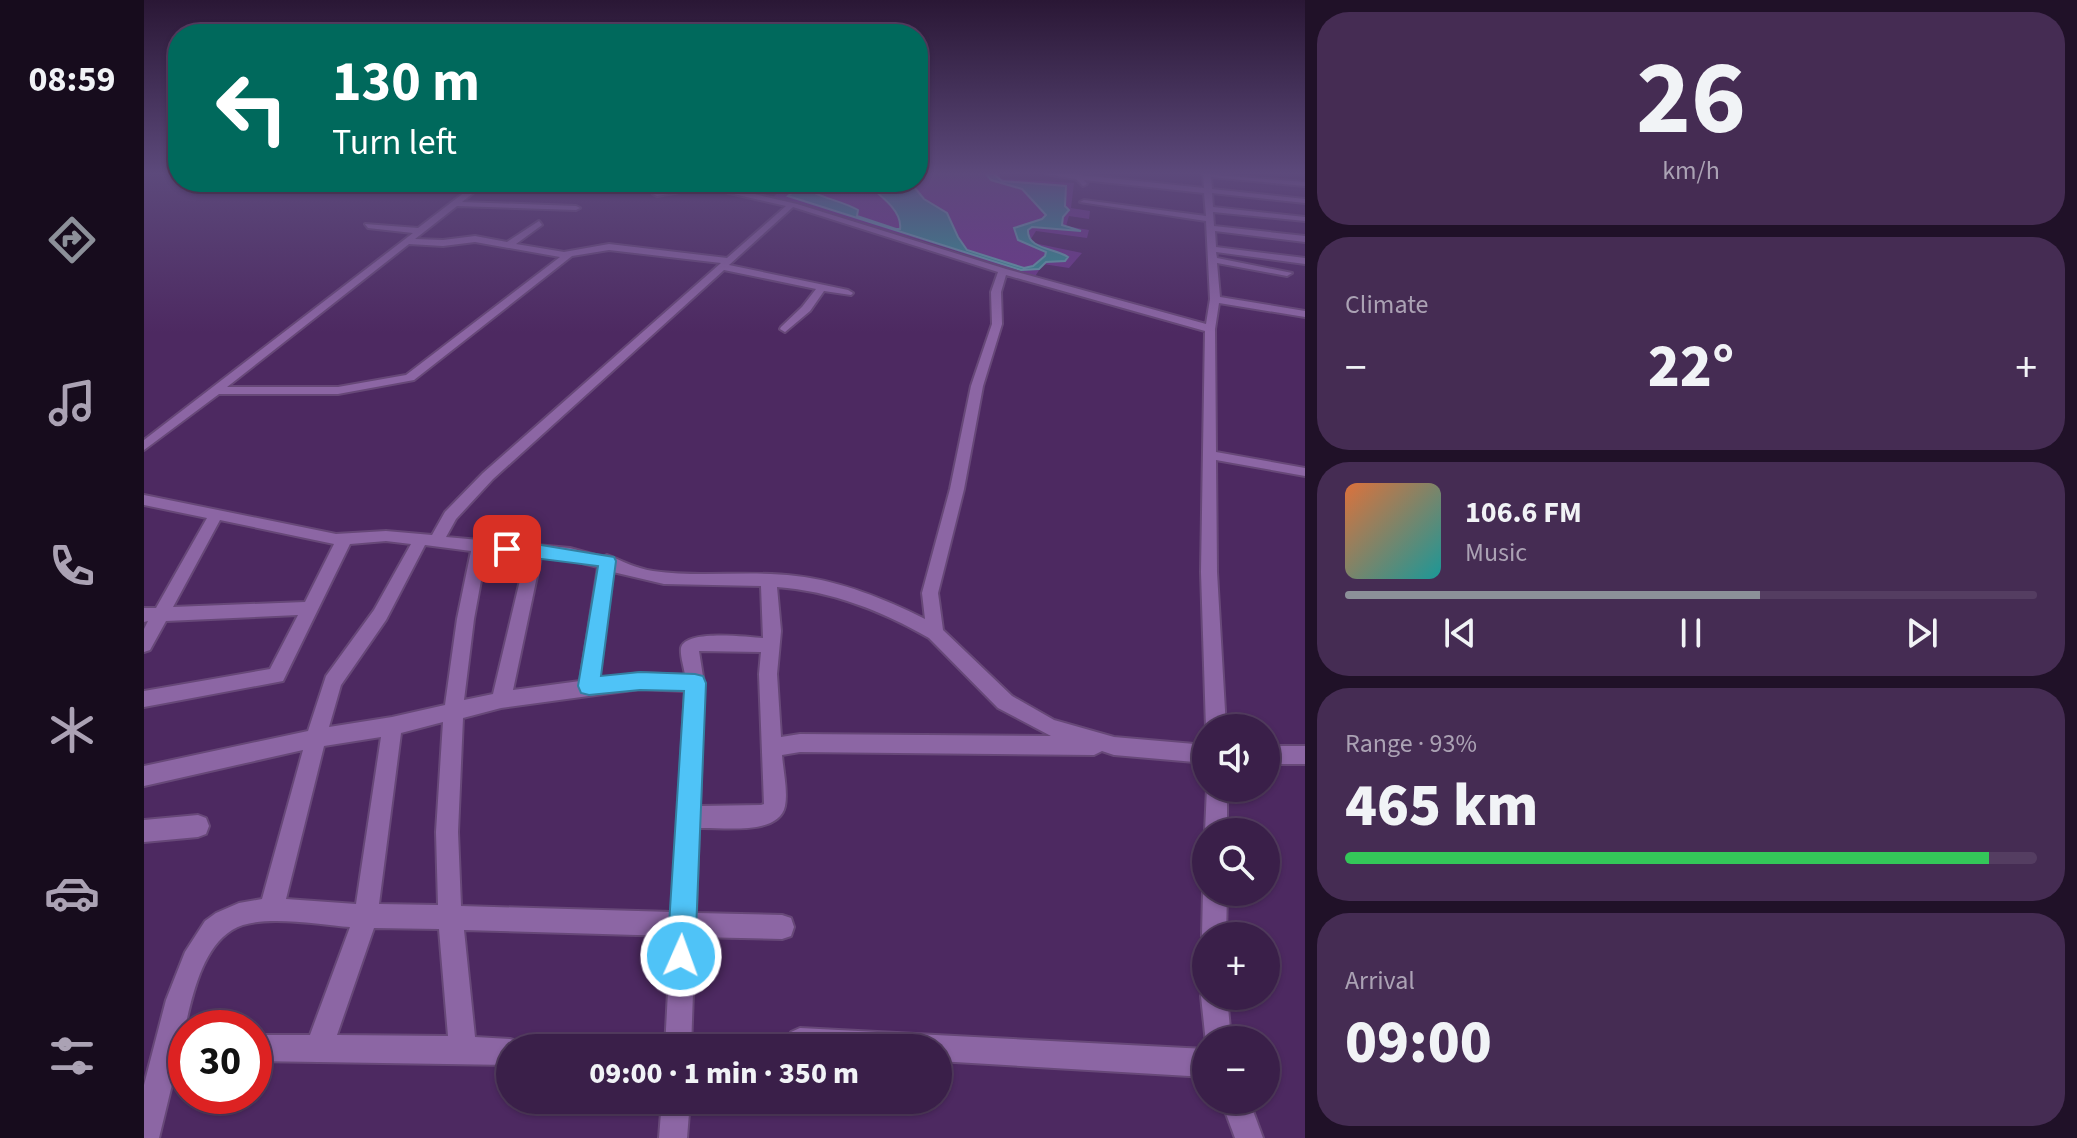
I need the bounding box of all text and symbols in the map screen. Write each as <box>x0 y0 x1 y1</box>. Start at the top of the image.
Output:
text: 26 <box>1636 26 1746 174</box>
text: 130 m <box>332 43 480 122</box>
text: 08:59 <box>29 54 115 105</box>
icon: left <box>200 56 304 160</box>
text: Turn left <box>332 117 457 168</box>
text: km/h <box>1662 152 1720 189</box>
icon: directions <box>44 212 100 268</box>
text: Climate <box>1345 286 1429 323</box>
text: 22° <box>1648 325 1734 410</box>
text: − <box>1345 337 1367 400</box>
text: + <box>2015 337 2037 400</box>
icon: music <box>44 375 100 431</box>
text: 106.6 FM <box>1465 491 1582 534</box>
pin <box>473 515 541 583</box>
icon: arrive <box>485 527 529 571</box>
text: Music <box>1465 534 1527 571</box>
icon: phone <box>44 538 100 594</box>
icon: previous <box>1438 611 1482 655</box>
icon: pause <box>1669 611 1713 655</box>
icon: next <box>1900 611 1944 655</box>
icon: climate <box>44 702 100 758</box>
map controls <box>1192 714 1280 1114</box>
button: sound <box>1192 714 1280 802</box>
text: Range · 93% <box>1345 725 1477 762</box>
text: 465 km <box>1345 764 1538 849</box>
button: search <box>1192 818 1280 906</box>
icon: car <box>44 865 100 921</box>
position arrow <box>639 914 723 998</box>
button: + <box>1192 922 1280 1010</box>
text: Arrival <box>1345 962 1415 999</box>
text: 09:00 <box>1345 1001 1492 1086</box>
speed limit sign: 30 <box>168 1010 272 1114</box>
button: − <box>1192 1026 1280 1114</box>
icon: filters <box>44 1028 100 1084</box>
text: 09:00 · 1 min · 350 m <box>589 1052 859 1095</box>

